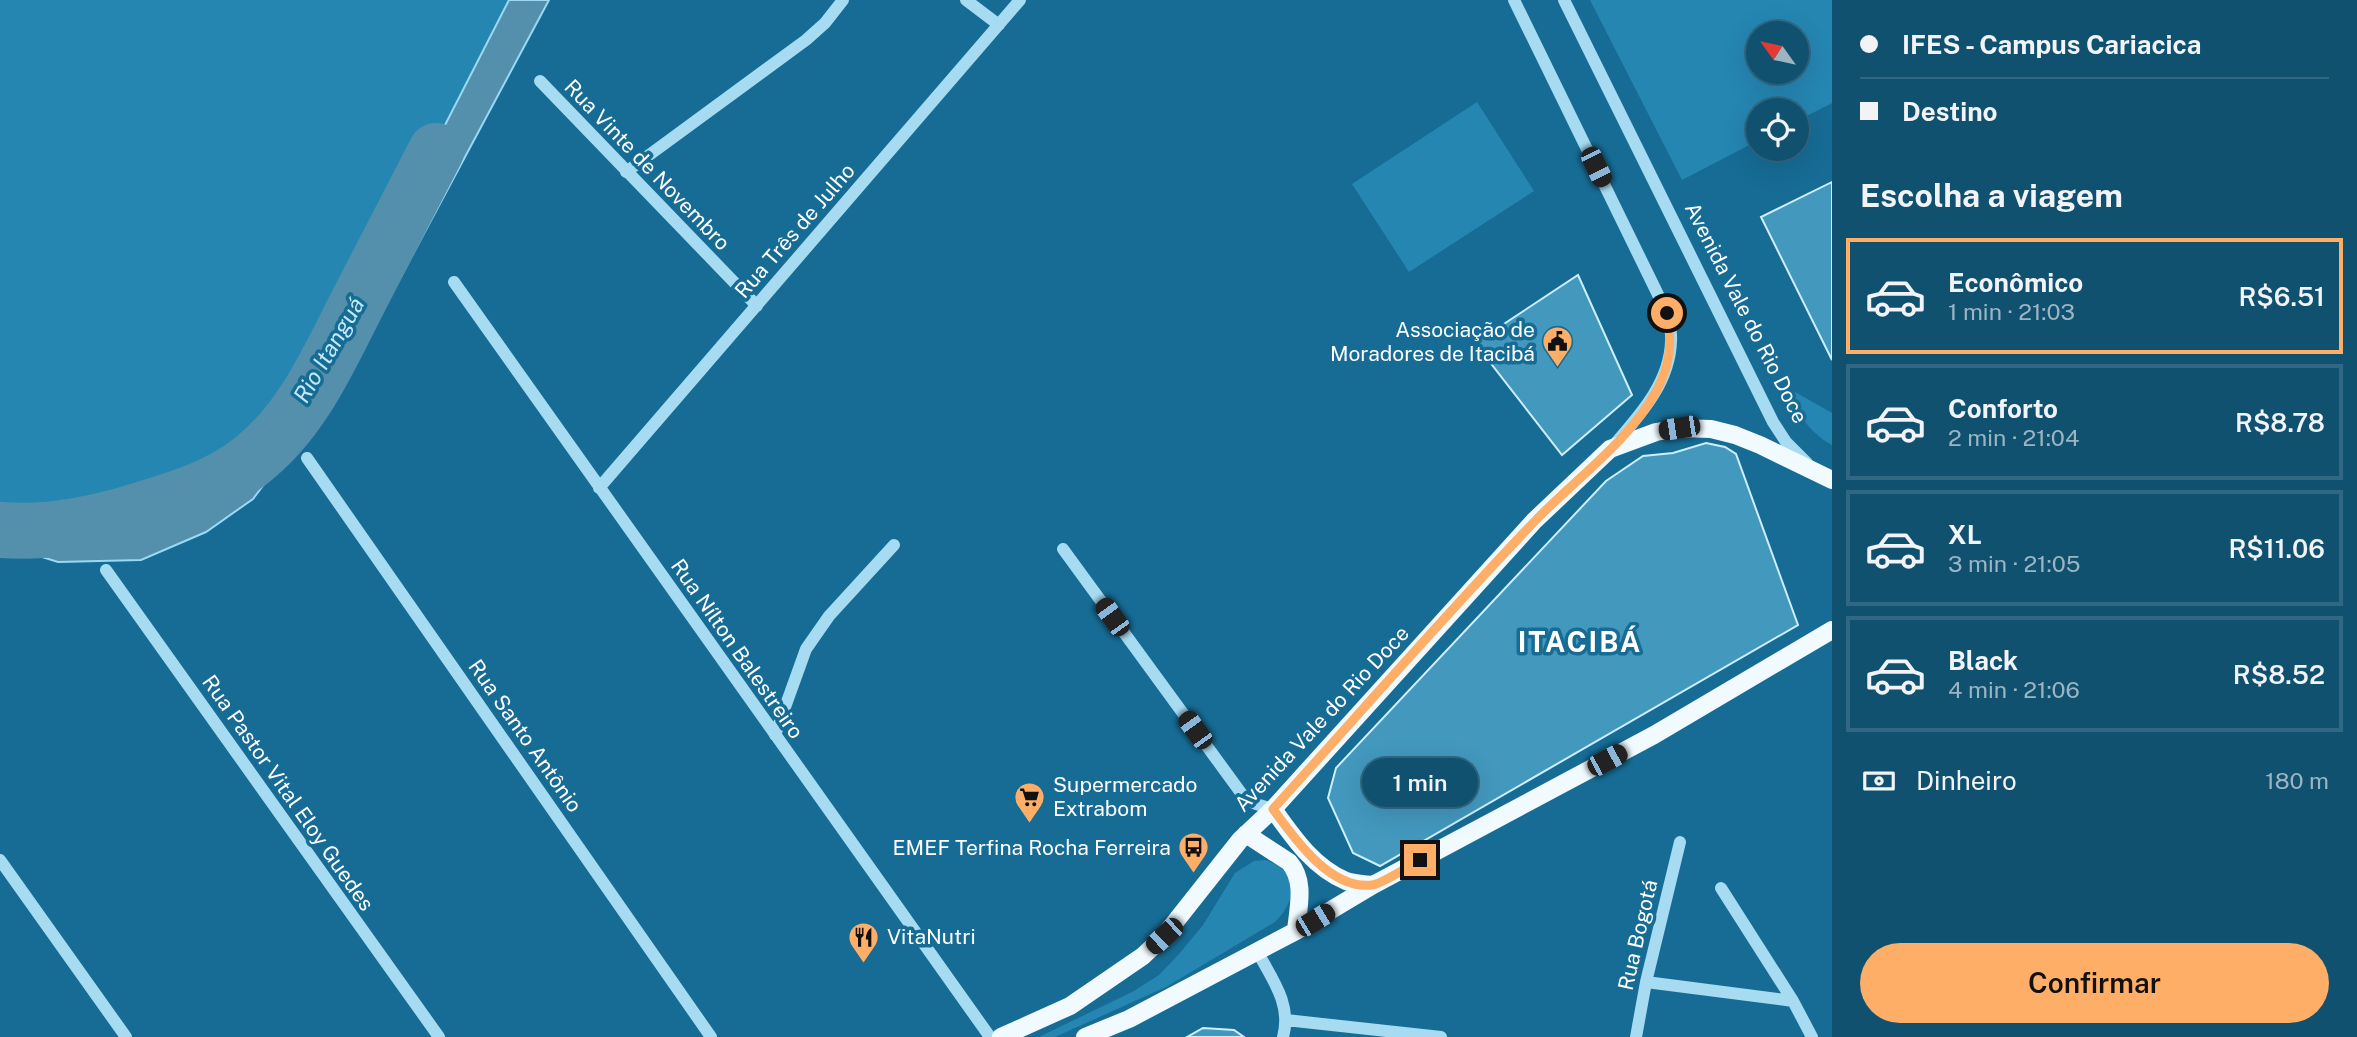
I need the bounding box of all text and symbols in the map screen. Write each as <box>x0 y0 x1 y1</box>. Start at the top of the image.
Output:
north arrow <box>1746 21 1810 84</box>
map controls <box>1746 21 1809 161</box>
text: IFES - Campus Cariacica <box>1902 29 2201 60</box>
street label: Rua Vinte de Novembro <box>559 74 735 255</box>
text: Destino <box>1902 96 1998 127</box>
button: locate <box>1746 98 1809 161</box>
car <box>1578 144 1615 190</box>
street label: Rua Três de Julho <box>729 158 860 303</box>
text: Escolha a viagem <box>1860 177 2123 214</box>
street label: Avenida Vale do Rio Doce <box>1680 198 1813 427</box>
icon: car <box>1864 265 1927 328</box>
text: Econômico <box>1948 267 2083 298</box>
text: R$6.51 <box>2238 281 2325 312</box>
water label: Rio Itanguá <box>288 292 370 407</box>
route start <box>1651 297 1683 329</box>
text: 1 min · 21:03 <box>1948 298 2075 325</box>
place label: Associação de Moradores de Itacibá <box>1330 317 1535 366</box>
public building icon: Associação de Moradores de Itacibá <box>1541 325 1575 369</box>
icon: car <box>1864 391 1927 454</box>
text: Conforto <box>1948 393 2058 424</box>
text: R$8.78 <box>2235 407 2325 438</box>
car <box>1657 414 1702 442</box>
text: 2 min · 21:04 <box>1948 424 2079 451</box>
icon: car <box>1864 517 1927 580</box>
text: XL <box>1948 519 1982 550</box>
text: R$11.06 <box>2228 533 2325 564</box>
text: 3 min · 21:05 <box>1948 550 2080 577</box>
street label: Rua Nílton Balestreiro <box>666 554 809 743</box>
car <box>1092 594 1133 640</box>
street label: Avenida Vale do Rio Doce <box>1229 621 1414 817</box>
district label: ITACIBÁ <box>1518 625 1642 658</box>
icon: car <box>1864 643 1927 706</box>
text: Black <box>1948 645 2018 676</box>
street label: Rua Santo Antônio <box>463 655 587 817</box>
text: R$8.52 <box>2233 659 2325 690</box>
street label: Rua Pastor Vital Eloy Guedes <box>197 670 380 915</box>
text: 4 min · 21:06 <box>1948 676 2080 703</box>
car <box>1175 707 1216 753</box>
car <box>1584 741 1631 779</box>
callout: 1 min <box>1362 758 1478 808</box>
icon: cash <box>1860 762 1898 800</box>
text: Dinheiro <box>1916 765 2017 796</box>
text: 180 m <box>2265 767 2329 794</box>
text: 1 min <box>1393 769 1447 796</box>
place label: Supermercado Extrabom <box>1053 772 1197 821</box>
supermarket icon: Supermercado Extrabom <box>1013 780 1047 824</box>
bus stop icon: EMEF Terfina Rocha Ferreira <box>1177 831 1211 875</box>
place label: EMEF Terfina Rocha Ferreira <box>892 835 1171 860</box>
route end <box>1404 844 1436 876</box>
street label: Rua Bogotá <box>1613 877 1662 993</box>
car <box>1292 900 1339 940</box>
car <box>1142 914 1187 958</box>
restaurant icon: VitaNutri <box>847 920 881 964</box>
place label: VitaNutri <box>887 924 976 949</box>
button: Confirmar <box>1860 943 2329 1023</box>

